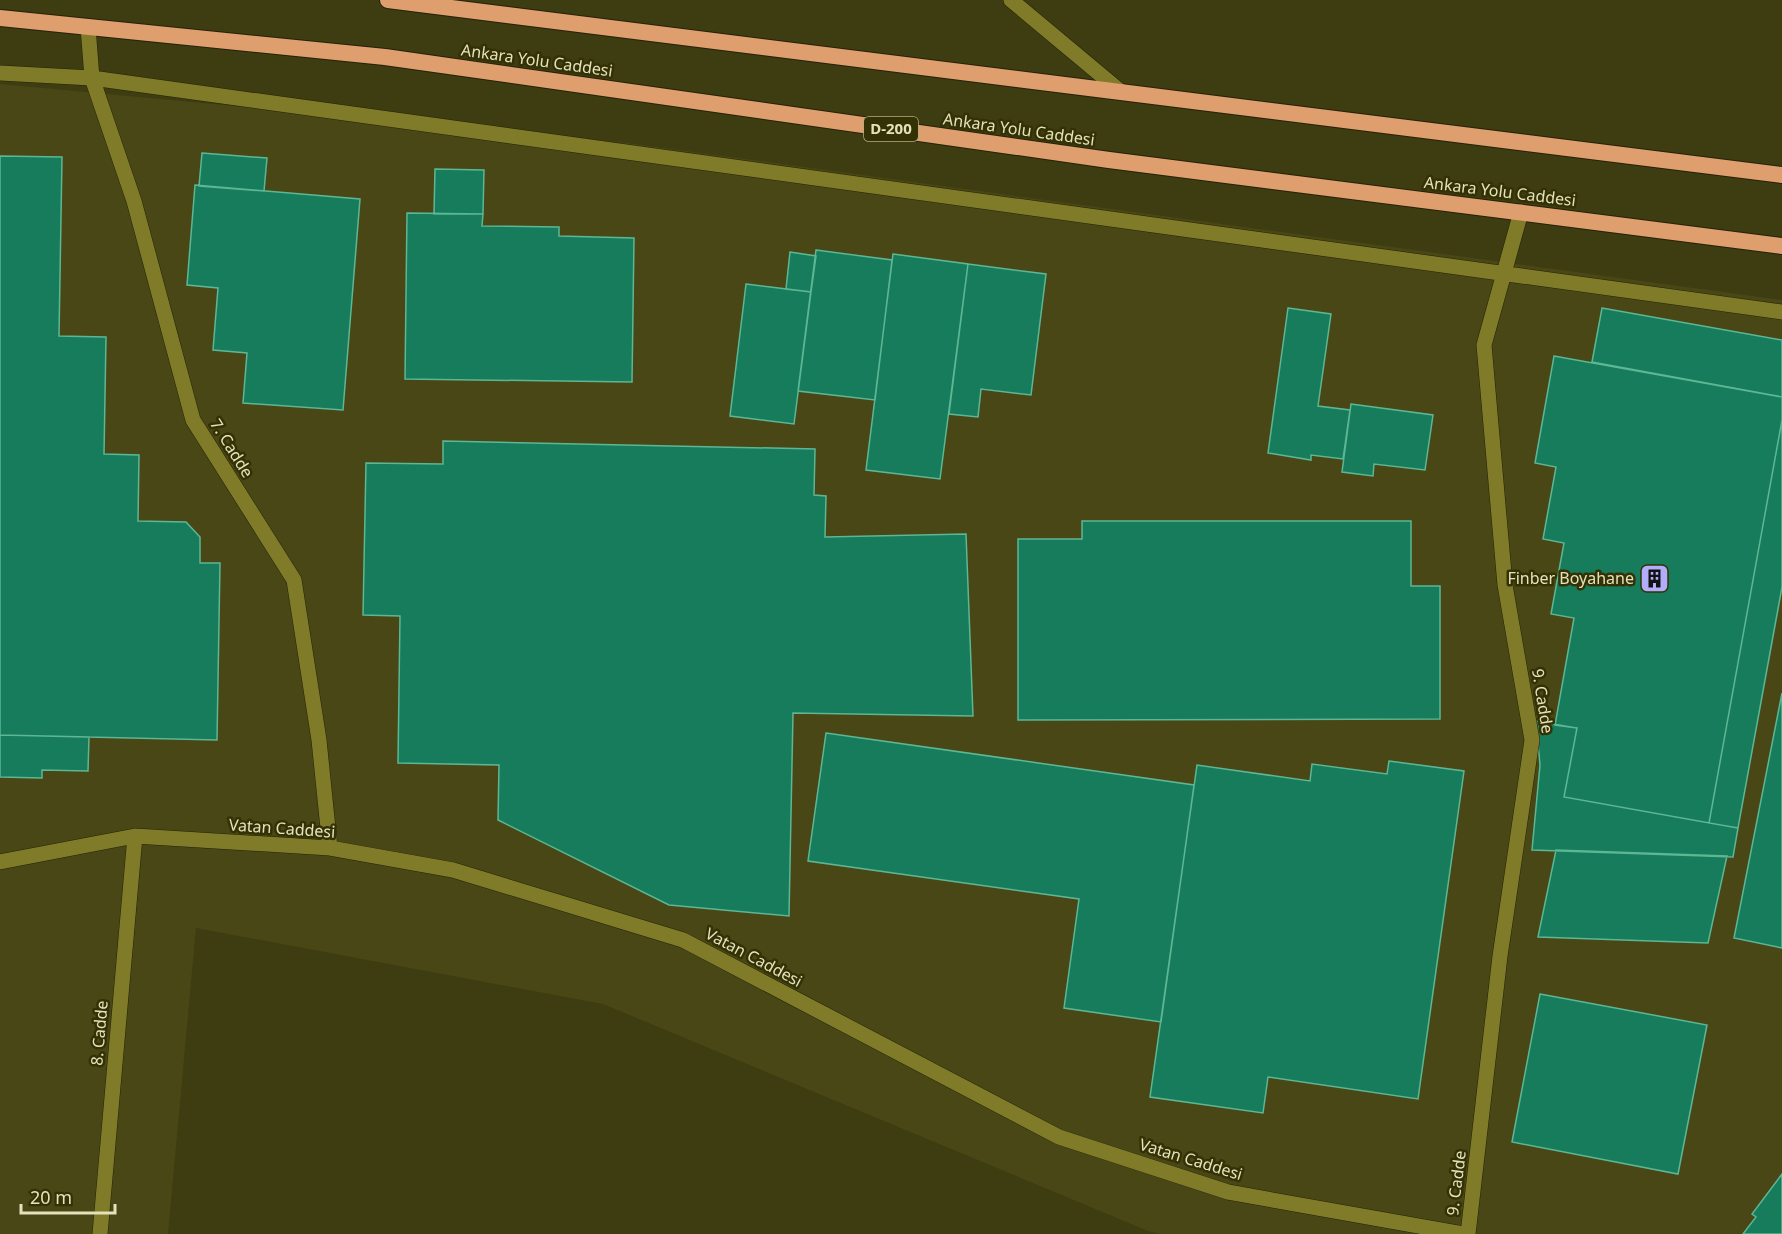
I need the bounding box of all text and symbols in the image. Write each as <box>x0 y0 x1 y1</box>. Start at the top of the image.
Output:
street label: Ankara Yolu Caddesi <box>460 38 614 82</box>
street label: Ankara Yolu Caddesi <box>942 107 1096 151</box>
road number: D-200 <box>864 117 918 141</box>
street label: Ankara Yolu Caddesi <box>1423 171 1577 211</box>
street label: 7. Cadde <box>205 414 259 482</box>
building icon: Finber Boyahane <box>1639 562 1671 594</box>
place label: Finber Boyahane <box>1507 567 1634 589</box>
street label: 9. Cadde <box>1527 667 1559 735</box>
street label: Vatan Caddesi <box>228 813 336 843</box>
street label: Vatan Caddesi <box>702 922 806 992</box>
street label: 8. Cadde <box>85 999 113 1067</box>
street label: Vatan Caddesi <box>1137 1133 1245 1185</box>
street label: 9. Cadde <box>1441 1149 1471 1217</box>
scale bar <box>21 1177 116 1215</box>
text: 20 m <box>30 1185 72 1209</box>

